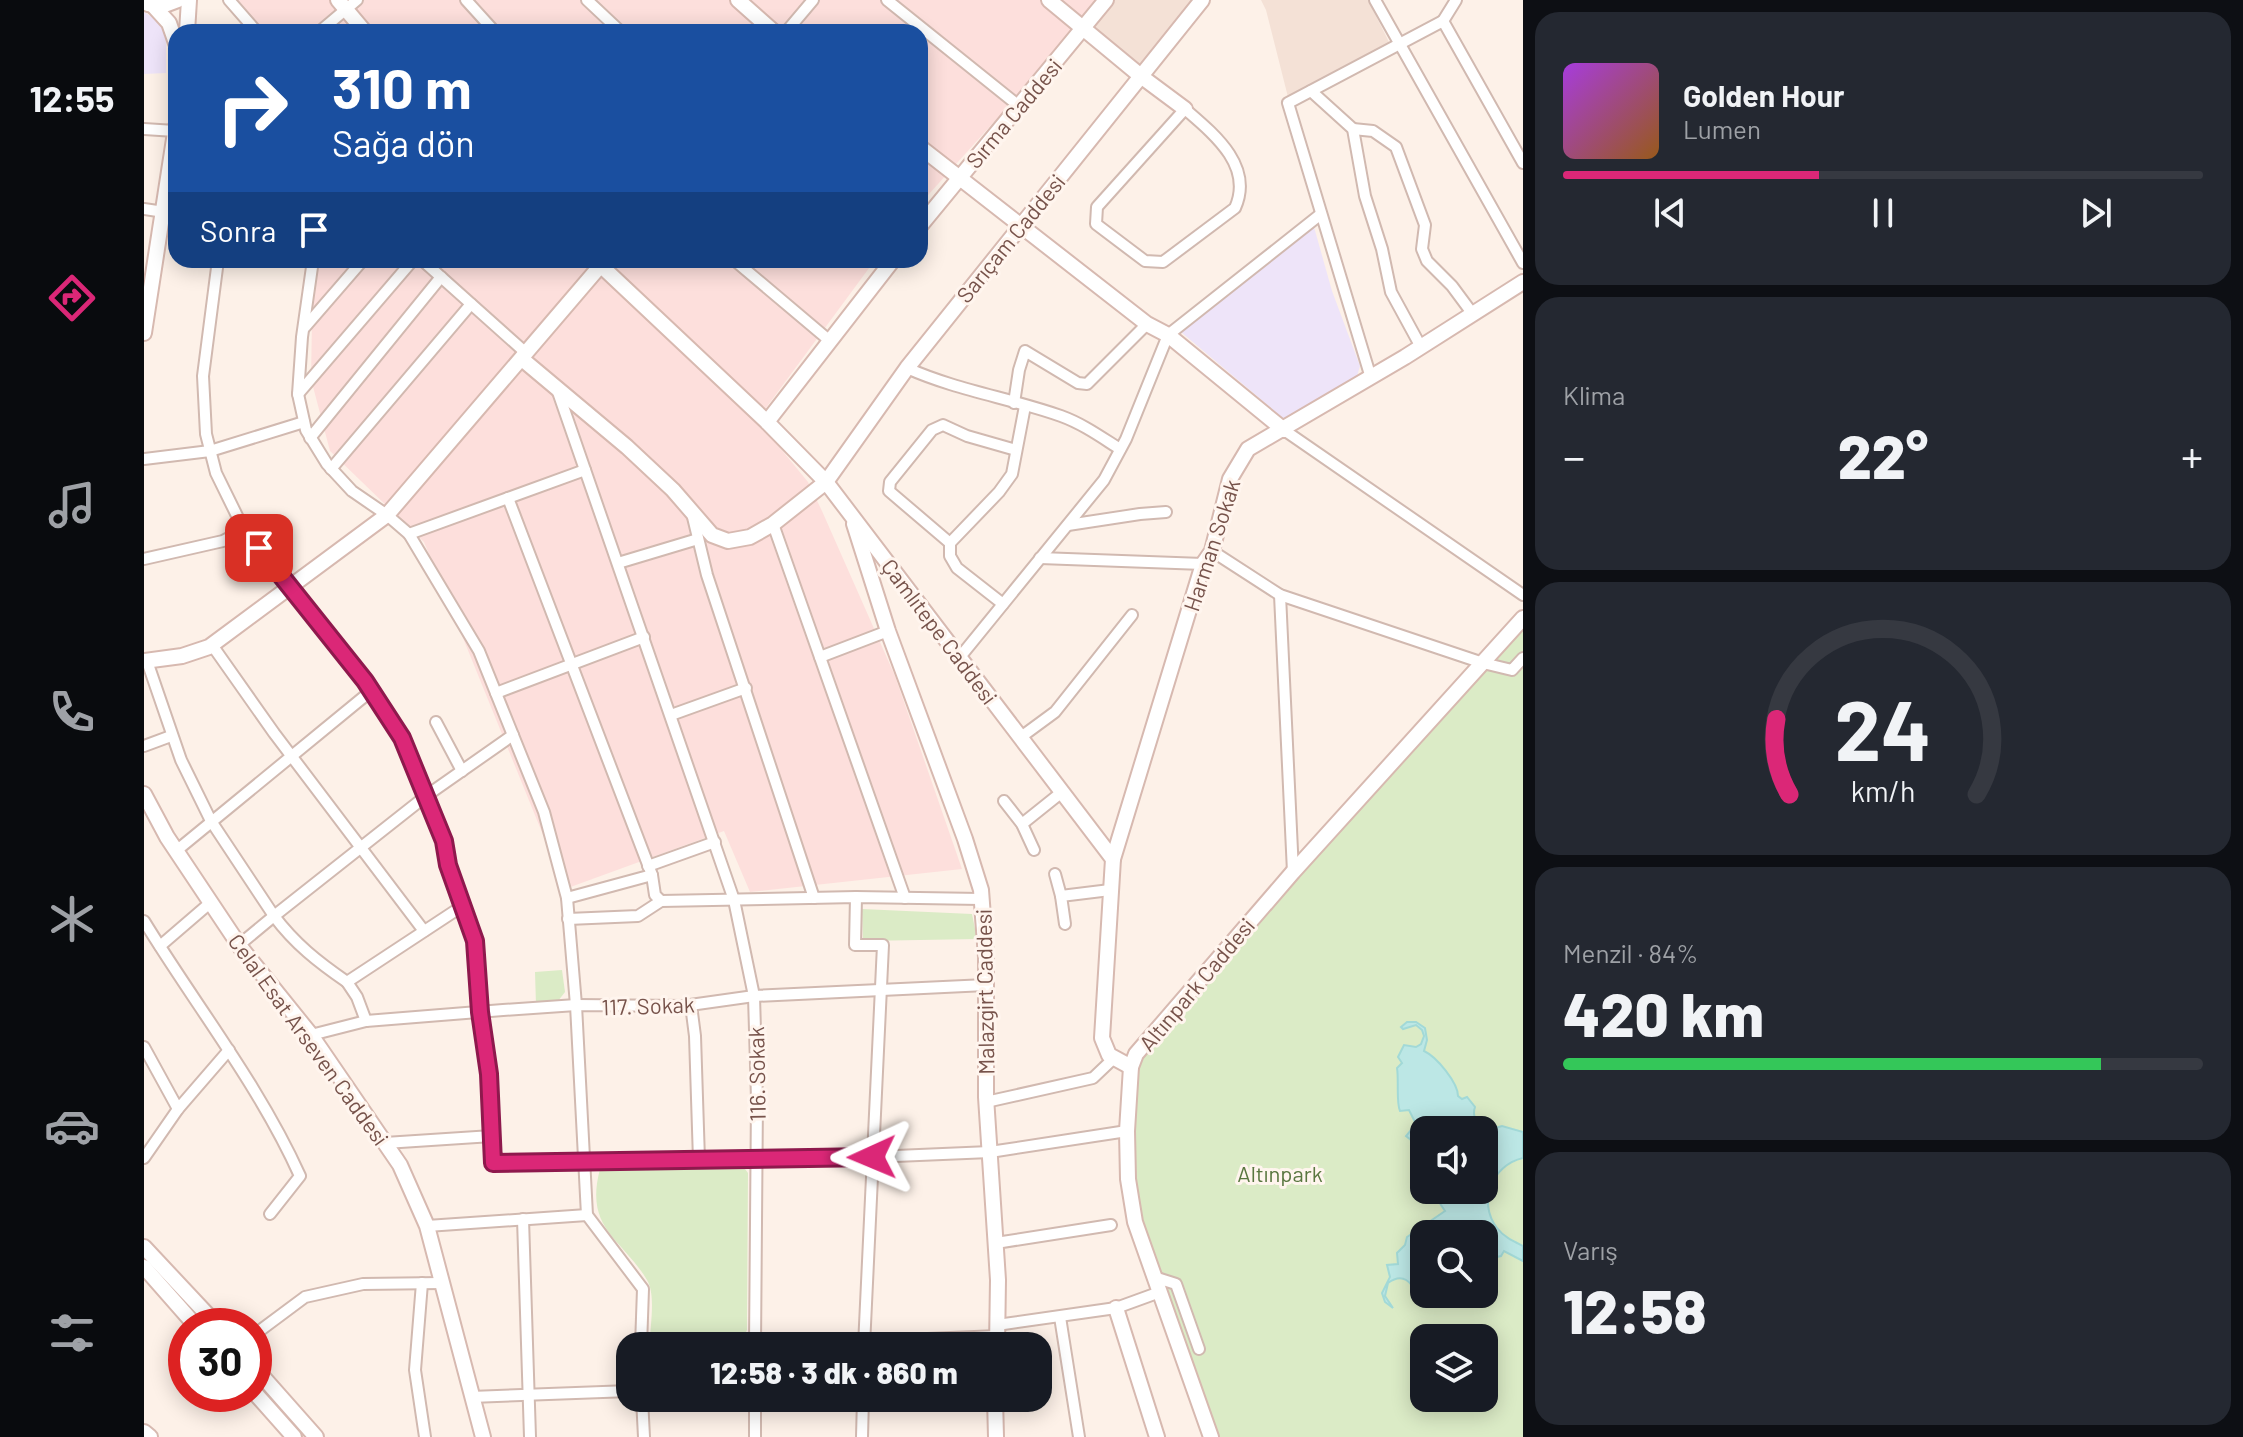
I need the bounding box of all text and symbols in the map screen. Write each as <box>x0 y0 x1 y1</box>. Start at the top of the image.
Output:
text: 310 m <box>332 53 472 120</box>
street label: Sırma Caddesi <box>960 53 1066 173</box>
icon: right <box>200 56 304 160</box>
text: 12:55 <box>30 76 114 119</box>
text: Golden Hour <box>1683 77 1845 113</box>
text: Lumen <box>1683 113 1761 144</box>
text: Sağa dön <box>332 121 475 164</box>
street label: Sarıçam Caddesi <box>950 169 1070 307</box>
icon: previous <box>1648 191 1692 235</box>
icon: pause <box>1861 191 1905 235</box>
icon: next <box>2074 191 2118 235</box>
icon: arrive <box>292 208 336 252</box>
text: Sonra <box>200 212 276 248</box>
icon: directions <box>44 270 100 326</box>
text: Klima <box>1563 379 1625 410</box>
text: 22° <box>1838 419 1928 491</box>
text: − <box>1563 429 1585 482</box>
text: + <box>2181 429 2203 482</box>
street label: Harman Sokak <box>1177 476 1245 614</box>
icon: music <box>44 477 100 533</box>
pin <box>225 514 293 582</box>
icon: arrive <box>237 526 281 570</box>
street label: Çamlıtepe Caddesi <box>877 553 1003 709</box>
text: 24 <box>1835 677 1931 777</box>
icon: phone <box>44 684 100 740</box>
text: km/h <box>1851 773 1915 808</box>
icon: climate <box>44 891 100 947</box>
street label: Malazgirt Caddesi <box>970 909 998 1075</box>
street label: Altınpark Caddesi <box>1133 912 1259 1056</box>
street label: Celal Esat Arseven Caddesi <box>224 928 394 1150</box>
text: Menzil · 84% <box>1563 937 1698 968</box>
text: 420 km <box>1563 977 1764 1049</box>
street label: 117. Sokak <box>601 990 695 1020</box>
street label: 116. Sokak <box>742 1026 770 1122</box>
icon: car <box>44 1098 100 1154</box>
position arrow <box>830 1115 914 1199</box>
map controls <box>1410 1116 1498 1412</box>
button: sound <box>1410 1116 1498 1204</box>
park label: Altınpark <box>1237 1160 1323 1186</box>
button: search <box>1410 1220 1498 1308</box>
text: Varış <box>1563 1234 1618 1265</box>
text: 12:58 <box>1563 1274 1707 1346</box>
icon: filters <box>44 1305 100 1361</box>
speed limit sign: 30 <box>168 1308 272 1412</box>
button: layers <box>1410 1324 1498 1412</box>
text: 12:58 · 3 dk · 860 m <box>710 1354 958 1390</box>

